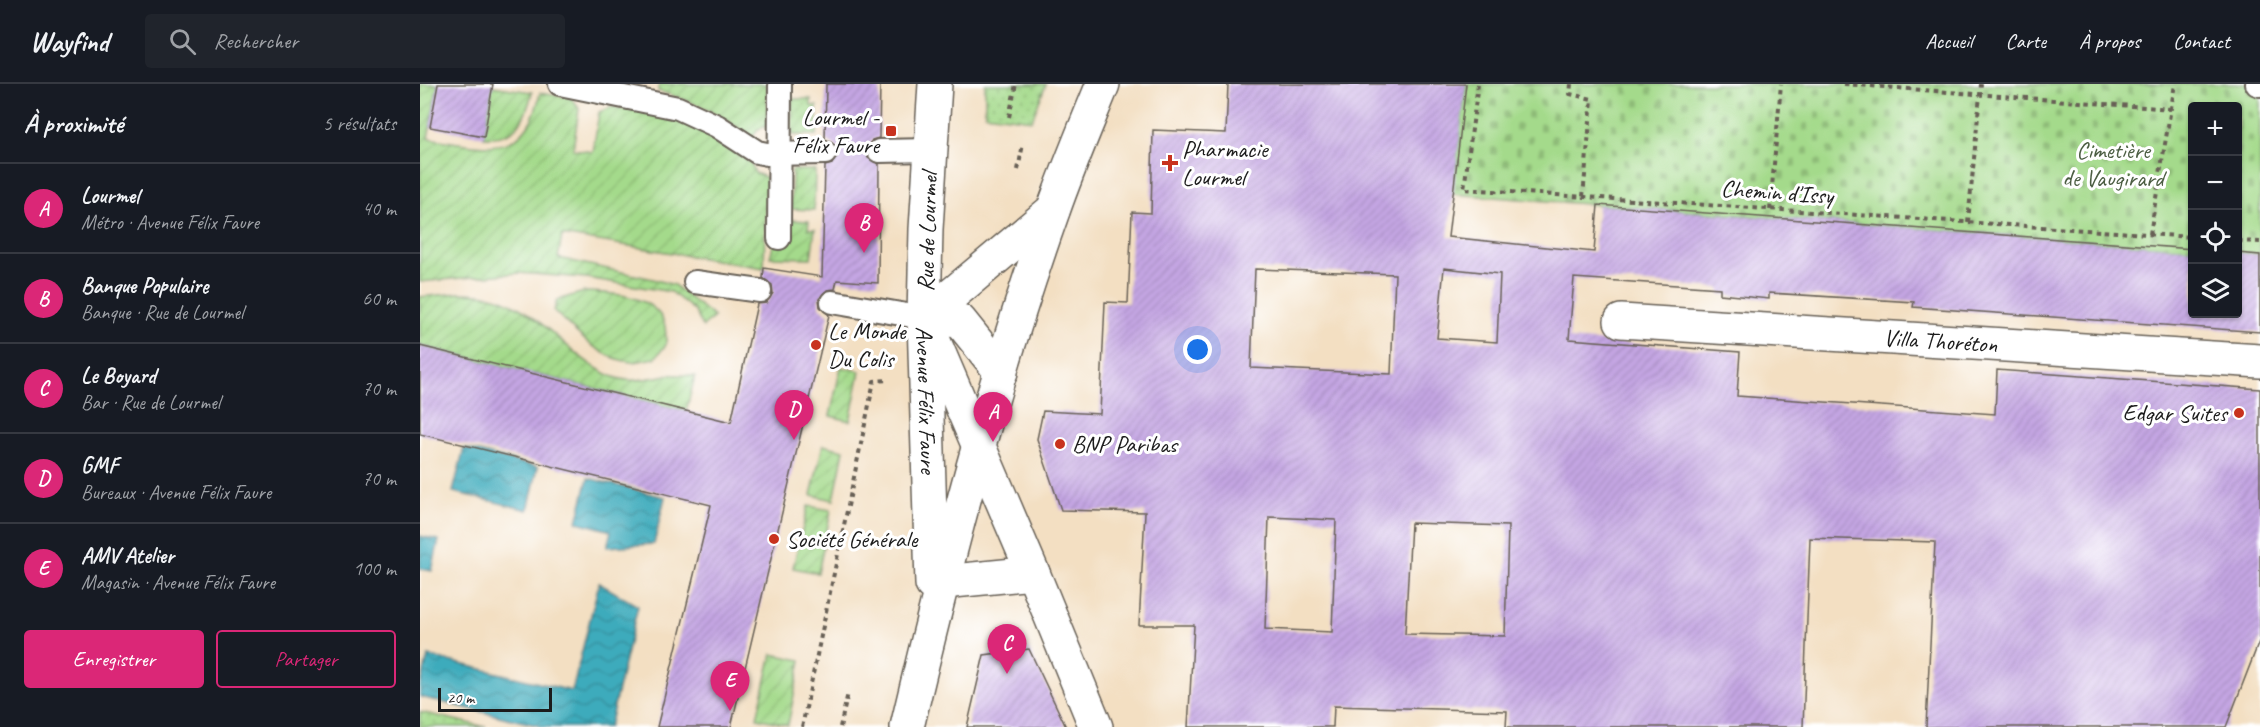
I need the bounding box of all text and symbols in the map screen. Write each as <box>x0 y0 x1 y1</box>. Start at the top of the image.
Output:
search box <box>145 14 565 68</box>
text: Wayfind <box>30 24 109 59</box>
icon: search <box>166 25 199 58</box>
text: Rechercher <box>214 27 298 55</box>
text: Accueil <box>1925 28 1973 54</box>
text: Carte <box>2006 28 2046 54</box>
text: À propos <box>2079 28 2140 54</box>
text: Contact <box>2173 28 2230 54</box>
place label: Lourmel - Félix Faure <box>793 102 881 160</box>
map controls <box>2188 102 2242 318</box>
button: + <box>2188 102 2242 156</box>
text: À proximité <box>24 107 123 140</box>
text: 5 résultats <box>323 111 396 136</box>
marker: Lourmel - Félix Faure <box>884 124 898 138</box>
place label: Pharmacie Lourmel <box>1182 134 1270 192</box>
park label: Cimetière de Vaugirard <box>2062 135 2167 193</box>
marker: Pharmacie Lourmel <box>1163 156 1177 170</box>
button: − <box>2188 156 2242 210</box>
street label: Rue de Lourmel <box>910 168 944 292</box>
street label: Chemin d'Issy <box>1720 173 1836 211</box>
text: Lourmel <box>81 182 139 210</box>
text: A <box>38 196 49 221</box>
text: 40 m <box>362 196 396 221</box>
pin: B <box>844 204 884 253</box>
text: Métro · Avenue Félix Faure <box>81 210 259 235</box>
button: locate <box>2188 210 2242 264</box>
button: layers <box>2188 264 2242 318</box>
text: Banque Populaire <box>81 272 208 300</box>
text: B <box>38 286 49 311</box>
text: 60 m <box>362 286 396 311</box>
text: Banque · Rue de Lourmel <box>81 300 243 325</box>
place label: Le Monde Du Colis <box>828 316 908 374</box>
street label: Villa Thoréton <box>1883 322 1998 360</box>
street label: Avenue Félix Faure <box>909 326 944 476</box>
your location <box>1183 335 1212 364</box>
marker: Le Monde Du Colis <box>809 338 823 352</box>
text: Le Boyard <box>81 362 156 390</box>
text: C <box>39 376 48 401</box>
text: 70 m <box>362 376 396 401</box>
text: Bar · Rue de Lourmel <box>81 390 220 415</box>
pin: D <box>774 390 814 440</box>
pin: A <box>974 392 1012 442</box>
place label: Edgar Suites <box>2122 398 2229 428</box>
marker: Edgar Suites <box>2232 406 2246 420</box>
place label: BNP Paribas <box>1072 429 1179 459</box>
marker: BNP Paribas <box>1053 437 1067 451</box>
text: GMF <box>81 452 118 480</box>
text: D <box>38 466 49 491</box>
text: 70 m <box>362 466 396 491</box>
text: Bureaux · Avenue Félix Faure <box>81 480 271 505</box>
place label: Société Générale <box>786 524 919 554</box>
marker: Société Générale <box>767 532 781 546</box>
text: AMV Atelier <box>81 542 174 570</box>
text: E <box>38 556 49 581</box>
text: 100 m <box>353 556 396 581</box>
text: Magasin · Avenue Félix Faure <box>81 570 275 595</box>
pin: C <box>988 624 1026 674</box>
button: Enregistrer <box>24 630 204 688</box>
button: Partager <box>216 630 396 688</box>
pin: E <box>710 662 750 711</box>
scale bar <box>438 685 552 712</box>
text: 20 m <box>447 688 474 708</box>

